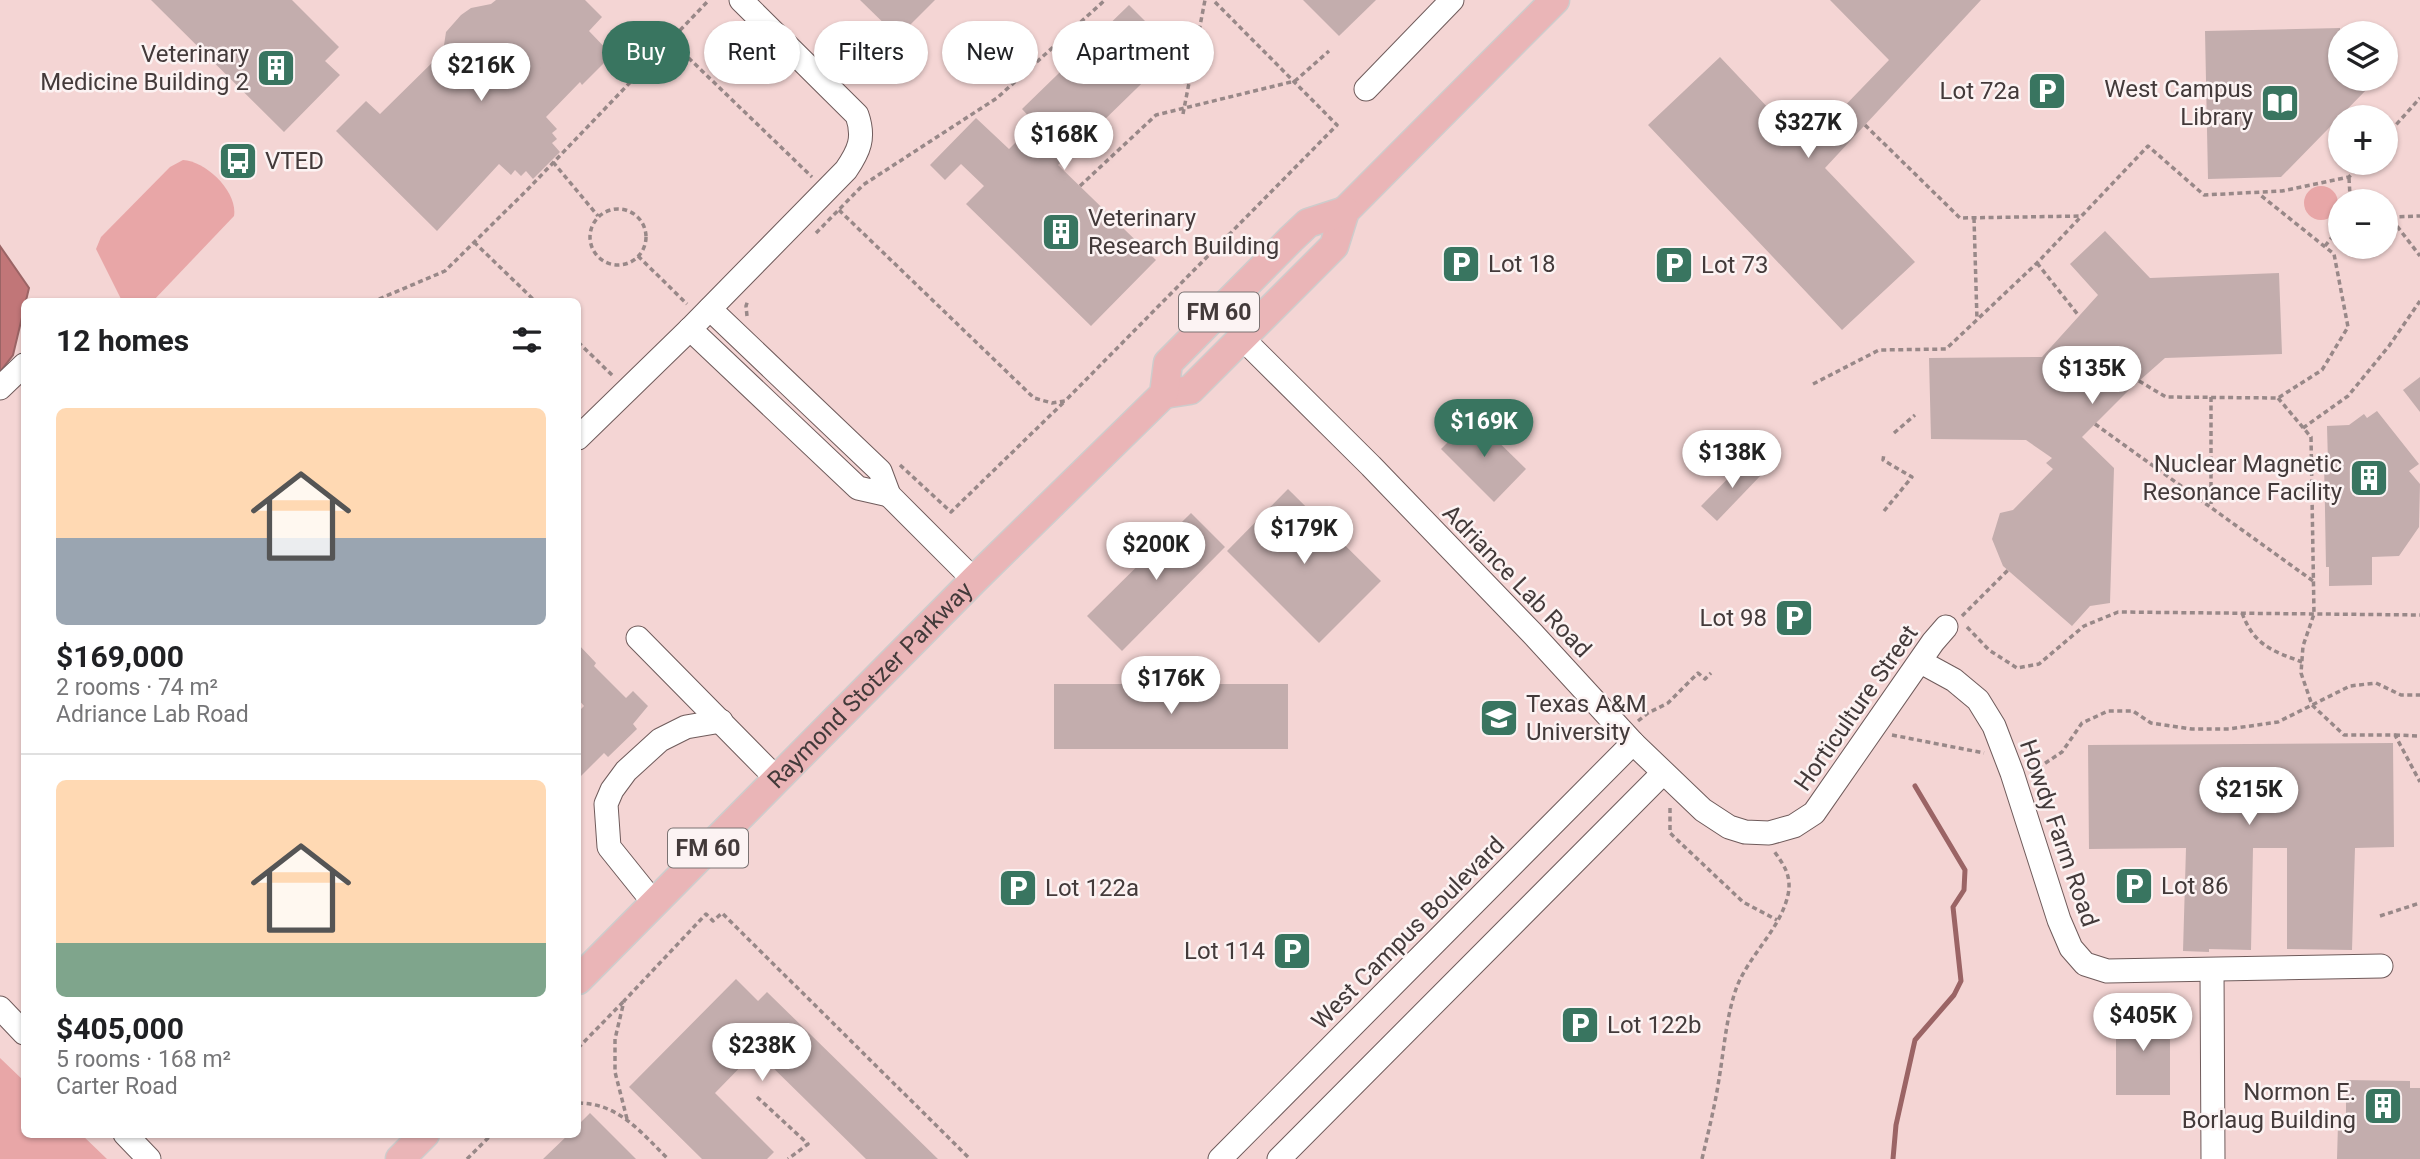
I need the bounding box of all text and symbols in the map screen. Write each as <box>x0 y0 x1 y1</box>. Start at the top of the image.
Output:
chip: Buy <box>602 21 690 84</box>
chip: Rent <box>704 21 800 84</box>
chip: Filters <box>814 21 928 84</box>
chip: New <box>942 21 1038 84</box>
chip: Apartment <box>1052 21 1214 84</box>
map controls <box>2328 21 2398 259</box>
button: layers <box>2328 21 2398 91</box>
place label: Veterinary Medicine Building 2 <box>40 40 250 96</box>
pin: $216K <box>432 43 530 103</box>
building icon: Veterinary Medicine Building 2 <box>255 47 297 89</box>
text: $216K <box>447 52 515 79</box>
parking icon: Lot 72a <box>2026 70 2068 112</box>
place label: West Campus Library <box>2104 75 2254 131</box>
place label: Lot 72a <box>1940 77 2020 105</box>
library icon: West Campus Library <box>2259 82 2301 124</box>
pin: $327K <box>1759 100 1857 160</box>
button: + <box>2328 105 2398 175</box>
text: $327K <box>1774 109 1842 136</box>
pin: $168K <box>1015 113 1113 172</box>
text: $168K <box>1030 121 1098 148</box>
bus stop icon: VTED <box>217 140 259 182</box>
place label: VTED <box>265 147 324 175</box>
button: − <box>2328 189 2398 259</box>
place label: Veterinary Research Building <box>1088 204 1279 260</box>
building icon: Veterinary Research Building <box>1040 211 1082 253</box>
parking icon: Lot 18 <box>1440 243 1482 285</box>
parking icon: Lot 73 <box>1653 244 1695 286</box>
place label: Lot 18 <box>1488 250 1555 278</box>
place label: Lot 73 <box>1701 251 1768 279</box>
road number: FM 60 <box>1179 292 1259 332</box>
icon: filters <box>508 321 546 359</box>
text: 12 homes <box>56 323 189 358</box>
pin: $135K <box>2043 346 2141 406</box>
text: $135K <box>2058 355 2126 382</box>
pin: $169K <box>1435 400 1533 459</box>
text: $169K <box>1450 408 1518 435</box>
pin: $138K <box>1683 430 1781 490</box>
text: $138K <box>1698 439 1766 466</box>
place label: Nuclear Magnetic Resonance Facility <box>2142 450 2343 506</box>
icon: home <box>238 453 364 579</box>
building icon: Nuclear Magnetic Resonance Facility <box>2348 457 2390 499</box>
street label: Adriance Lab Road <box>1437 499 1597 663</box>
pin: $179K <box>1255 506 1353 566</box>
text: $179K <box>1270 515 1338 542</box>
pin: $200K <box>1107 522 1205 582</box>
text: $200K <box>1122 531 1190 558</box>
street label: Raymond Stotzer Parkway <box>762 576 979 794</box>
parking icon: Lot 98 <box>1773 597 1815 639</box>
place label: Lot 98 <box>1700 604 1767 632</box>
street label: Horticulture Street <box>1788 620 1924 796</box>
text: $169,000 <box>56 639 184 674</box>
pin: $176K <box>1122 656 1220 716</box>
text: $176K <box>1137 665 1205 692</box>
text: 2 rooms · 74 m² <box>56 674 218 701</box>
place label: Texas A&M University <box>1526 690 1647 746</box>
school or university icon: Texas A&M University <box>1478 697 1520 739</box>
text: Adriance Lab Road <box>56 701 249 728</box>
street label: Howdy Farm Road <box>2014 736 2104 930</box>
pin: $215K <box>2200 768 2298 827</box>
text: $215K <box>2215 776 2283 803</box>
icon: home <box>238 825 364 951</box>
road number: FM 60 <box>668 828 748 868</box>
street label: West Campus Boulevard <box>1306 831 1510 1035</box>
parking icon: Lot 86 <box>2113 865 2155 907</box>
parking icon: Lot 122a <box>997 867 1039 909</box>
place label: Lot 86 <box>2161 872 2228 900</box>
place label: Lot 122a <box>1045 874 1139 902</box>
parking icon: Lot 114 <box>1271 930 1313 972</box>
place label: Lot 114 <box>1184 937 1265 965</box>
pin: $405K <box>2094 993 2192 1053</box>
text: $405K <box>2109 1002 2177 1029</box>
parking icon: Lot 122b <box>1559 1004 1601 1046</box>
text: $405,000 <box>56 1011 184 1046</box>
place label: Lot 122b <box>1607 1011 1701 1039</box>
pin: $238K <box>713 1024 811 1083</box>
text: $238K <box>728 1032 796 1059</box>
text: 5 rooms · 168 m² <box>56 1046 231 1073</box>
text: Carter Road <box>56 1073 178 1100</box>
place label: Normon E. Borlaug Building <box>2182 1078 2356 1134</box>
building icon: Normon E. Borlaug Building <box>2362 1085 2404 1127</box>

